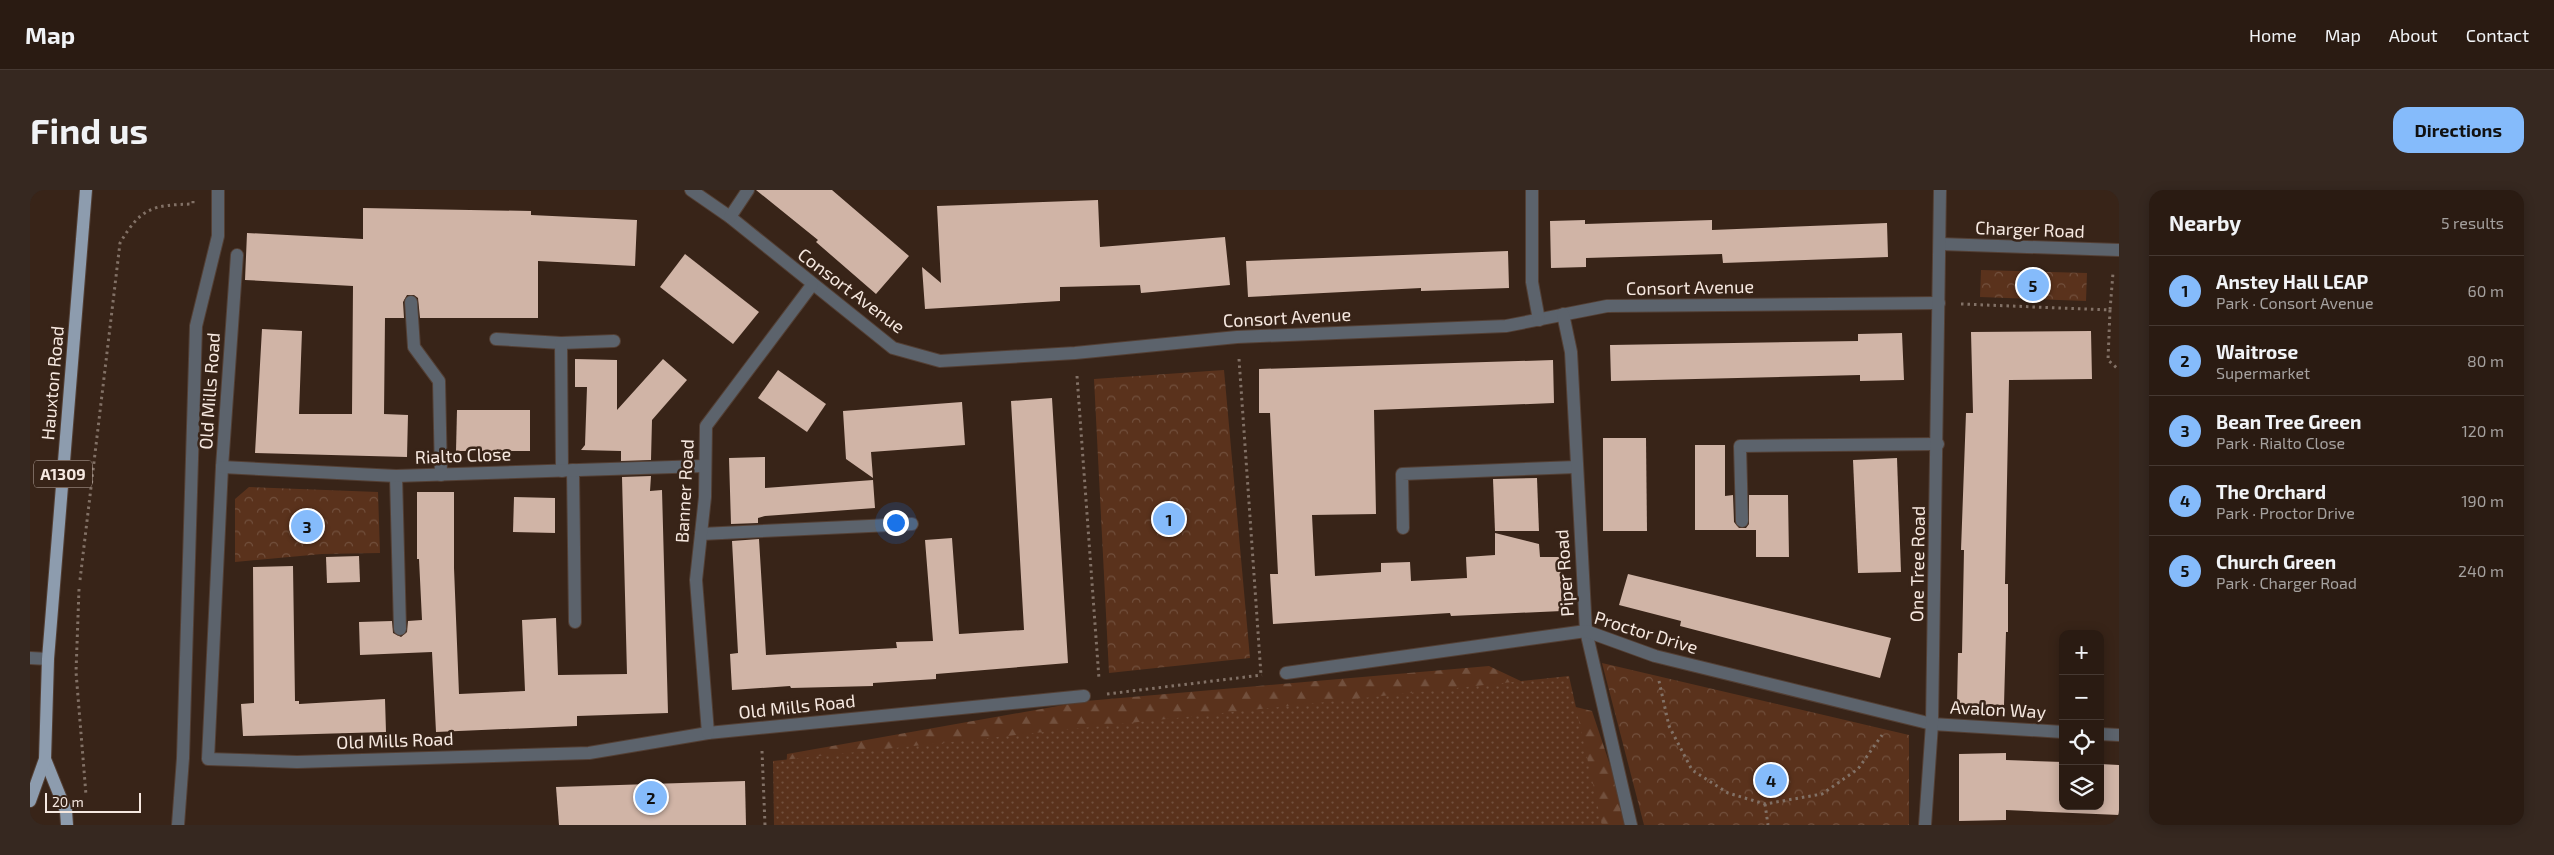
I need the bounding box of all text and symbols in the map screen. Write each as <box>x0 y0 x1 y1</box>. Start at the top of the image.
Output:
text: Map <box>25 20 75 49</box>
text: Home <box>2249 24 2297 46</box>
text: Map <box>2325 24 2361 46</box>
text: About <box>2389 24 2438 46</box>
text: Contact <box>2466 24 2529 46</box>
button: Directions <box>2393 107 2524 153</box>
text: Find us <box>30 109 148 151</box>
text: Nearby <box>2169 210 2241 235</box>
text: 5 results <box>2441 213 2504 232</box>
street label: Charger Road <box>1975 216 2085 242</box>
street label: Consort Avenue <box>794 243 909 338</box>
pin: 5 <box>2017 266 2049 304</box>
text: Anstey Hall LEAP <box>2216 270 2368 293</box>
street label: Consort Avenue <box>1626 275 1754 299</box>
text: 1 <box>2182 281 2188 300</box>
text: 60 m <box>2468 281 2504 300</box>
text: Park · Consort Avenue <box>2216 293 2374 312</box>
street label: Consort Avenue <box>1222 303 1352 331</box>
street label: Hauxton Road <box>36 325 68 441</box>
street label: Old Mills Road <box>194 332 224 450</box>
text: Waitrose <box>2216 340 2298 363</box>
text: 2 <box>2180 351 2190 370</box>
text: 80 m <box>2467 351 2504 370</box>
text: Supermarket <box>2216 363 2310 382</box>
text: Bean Tree Green <box>2216 410 2361 433</box>
text: 3 <box>2180 421 2190 440</box>
text: 120 m <box>2461 421 2504 440</box>
text: Park · Rialto Close <box>2216 433 2345 452</box>
street label: Banner Road <box>670 438 698 543</box>
street label: Rialto Close <box>414 442 512 468</box>
road number: A1309 <box>34 460 92 488</box>
text: The Orchard <box>2216 480 2326 503</box>
text: 4 <box>2180 491 2190 510</box>
text: 190 m <box>2461 491 2504 510</box>
pin: 1 <box>1153 500 1185 538</box>
text: Park · Proctor Drive <box>2216 503 2355 522</box>
street label: One Tree Road <box>1905 506 1929 622</box>
pin: 3 <box>291 507 323 545</box>
your location <box>883 510 909 536</box>
street label: Piper Road <box>1550 529 1578 617</box>
text: Church Green <box>2216 550 2336 573</box>
text: 5 <box>2181 561 2189 580</box>
text: 240 m <box>2458 561 2504 580</box>
text: Park · Charger Road <box>2216 573 2357 592</box>
street label: Proctor Drive <box>1592 606 1701 658</box>
map controls <box>2059 630 2104 810</box>
button: + <box>2059 630 2104 675</box>
button: − <box>2059 675 2104 720</box>
street label: Old Mills Road <box>737 689 856 723</box>
street label: Avalon Way <box>1949 695 2047 723</box>
button: locate <box>2059 720 2104 765</box>
street label: Old Mills Road <box>336 727 454 753</box>
pin: 4 <box>1755 761 1787 799</box>
button: layers <box>2059 765 2104 810</box>
pin: 2 <box>635 778 667 816</box>
scale bar <box>45 790 141 813</box>
text: 20 m <box>52 793 84 810</box>

